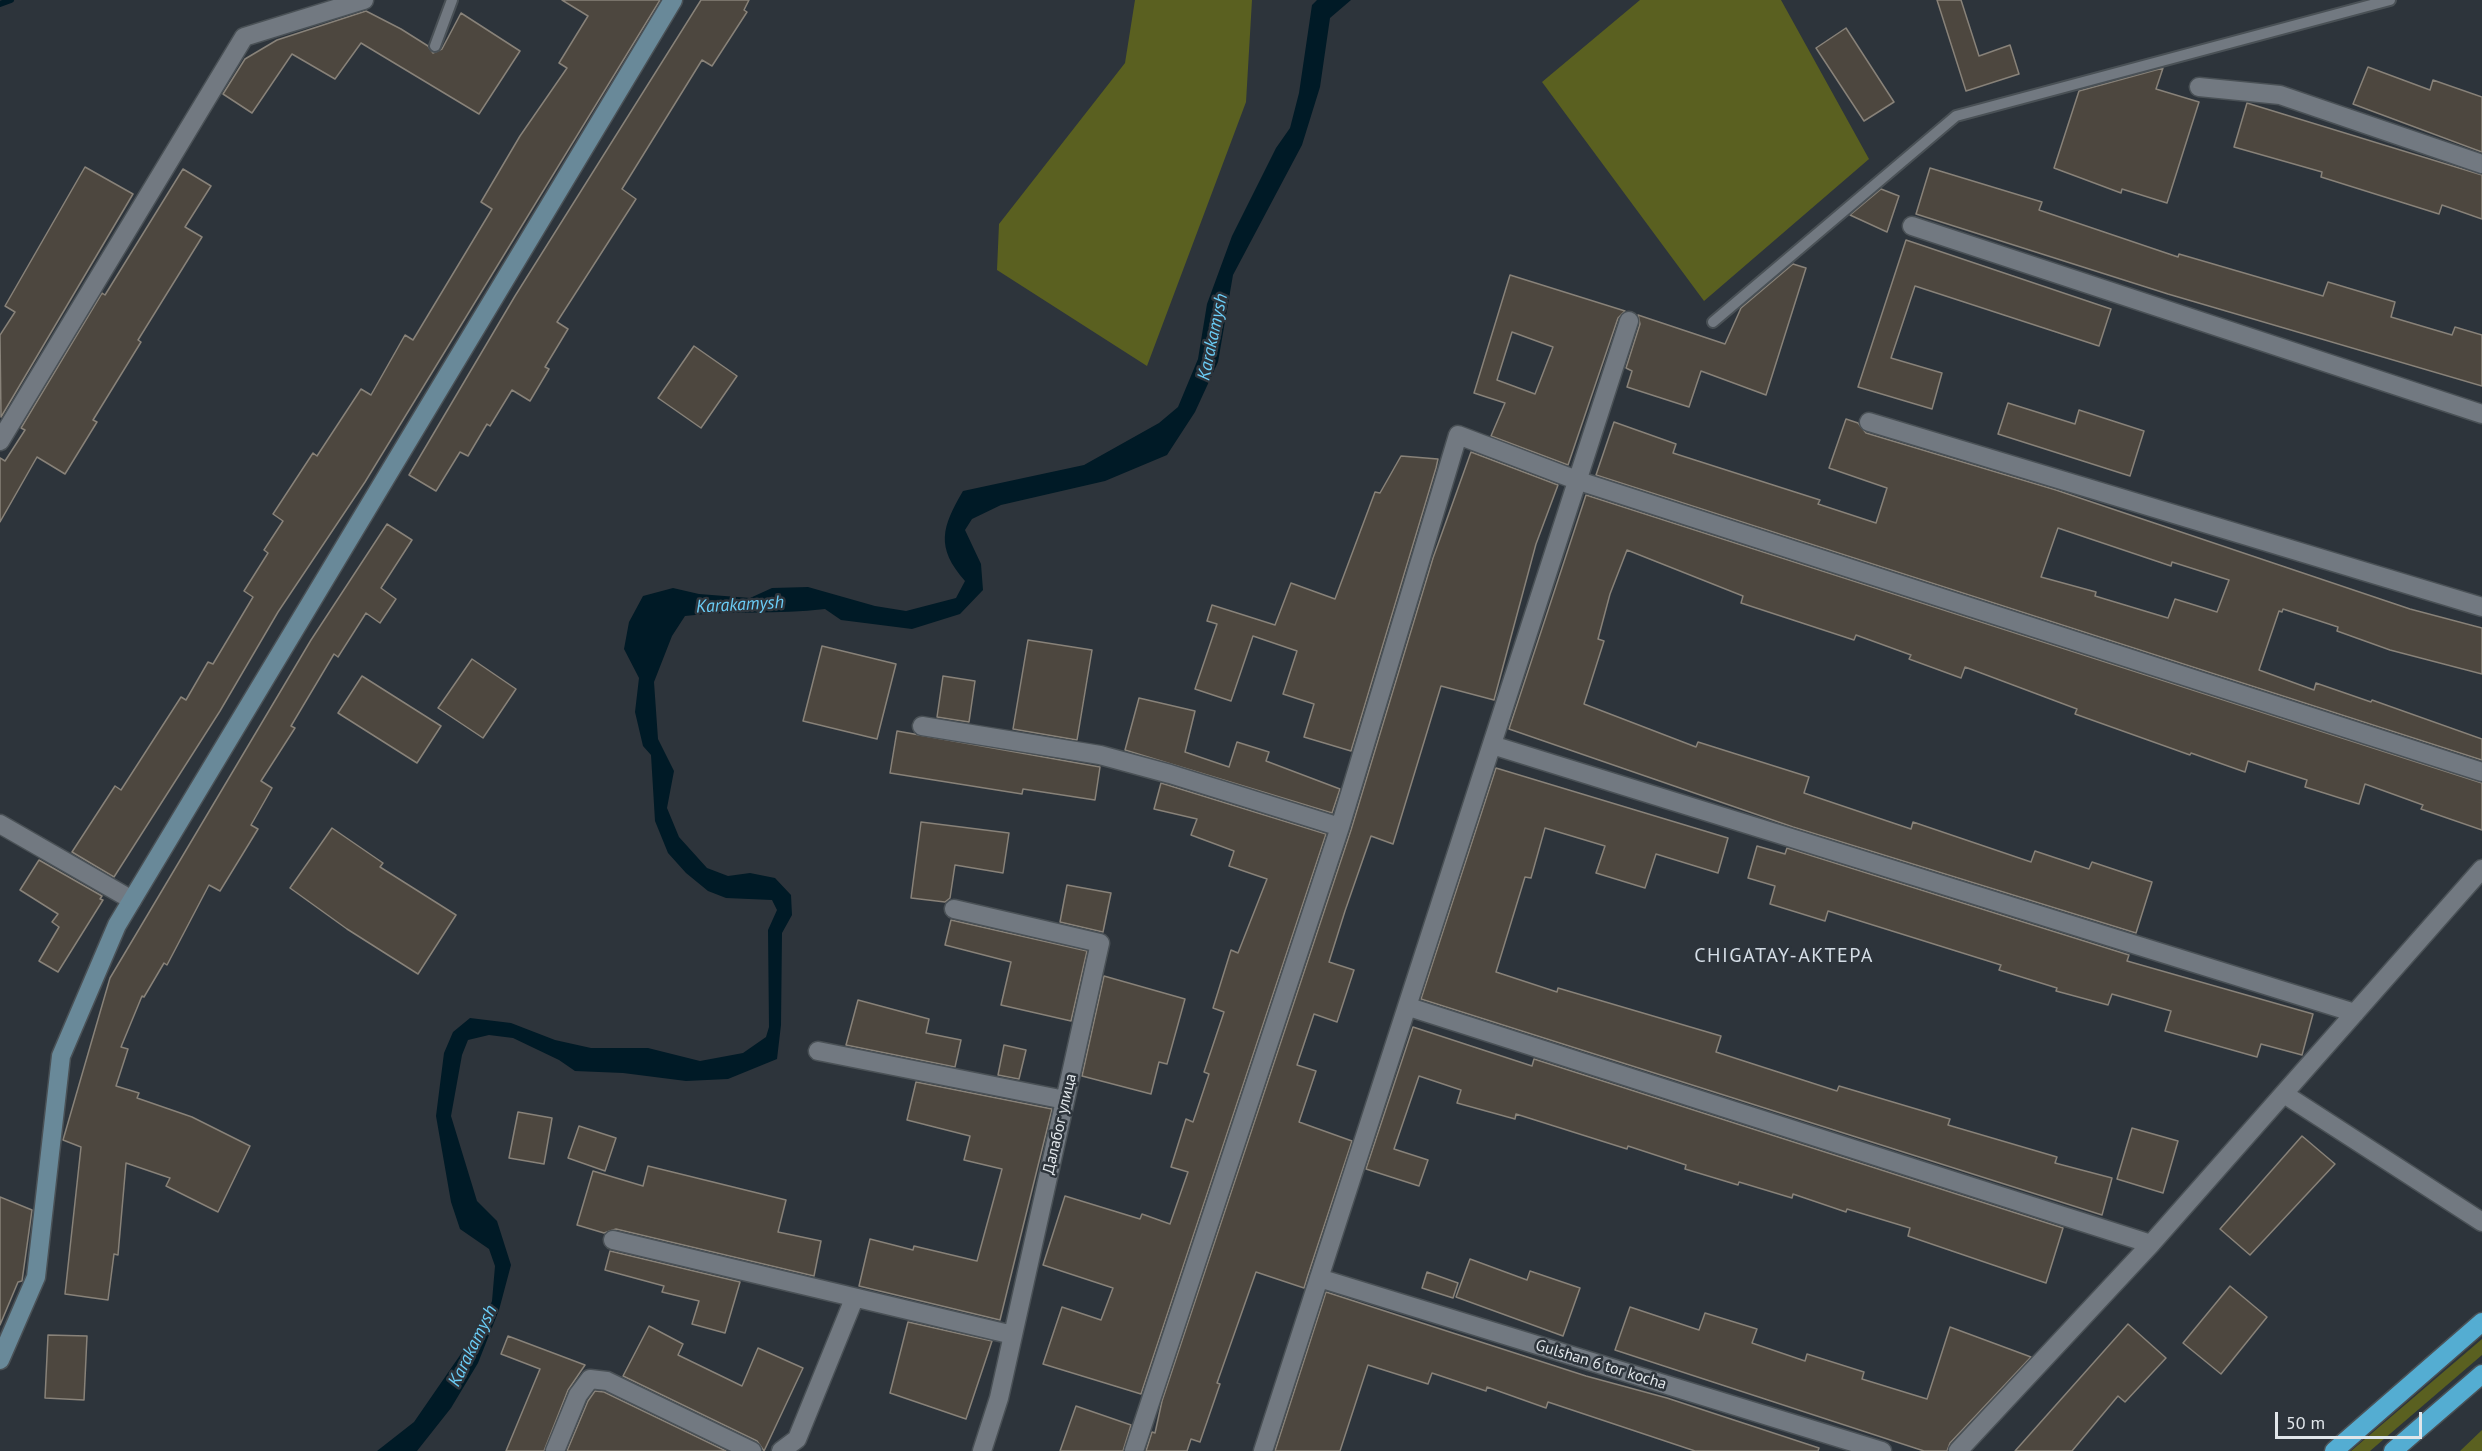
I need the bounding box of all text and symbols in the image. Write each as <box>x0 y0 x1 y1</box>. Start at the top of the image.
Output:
water label: Karakamysh <box>1193 292 1233 382</box>
water label: Karakamysh <box>695 592 785 618</box>
district label: CHIGATAY-AKTEPA <box>1694 944 1874 968</box>
street label: Далабог улица <box>1039 1072 1081 1176</box>
water label: Karakamysh <box>444 1302 502 1390</box>
street label: Gulshan 6 tor kocha <box>1533 1336 1669 1394</box>
scale bar <box>2278 1400 2425 1438</box>
text: 50 m <box>2286 1411 2325 1434</box>

